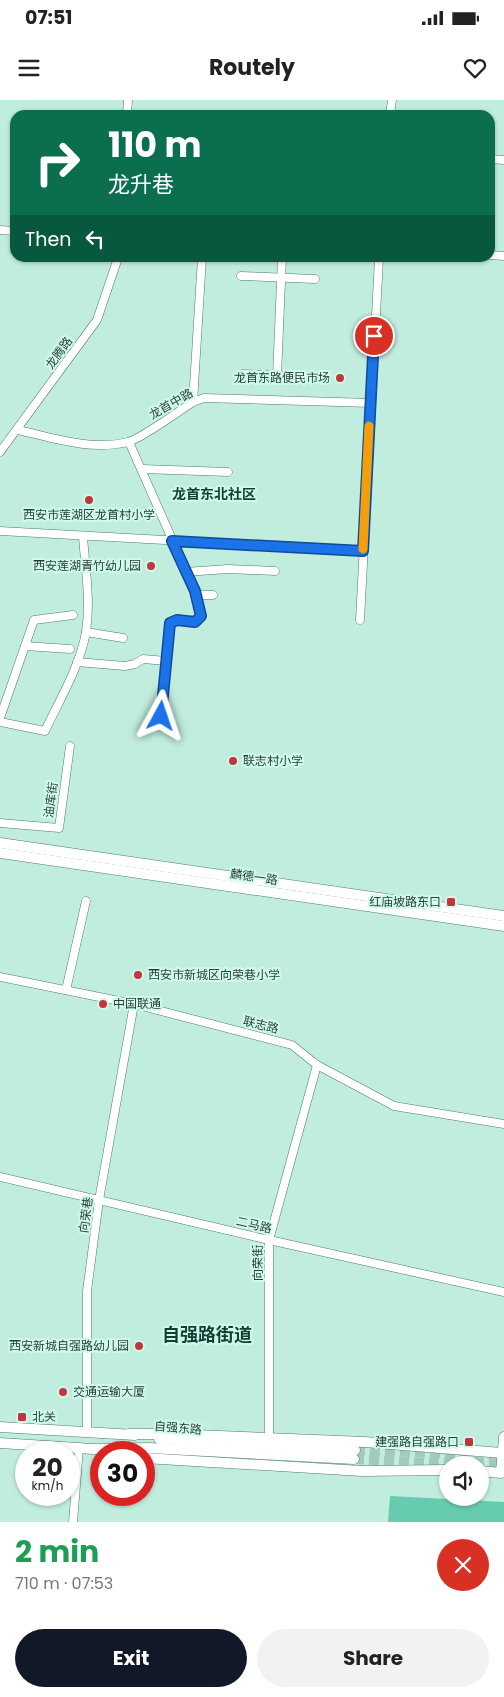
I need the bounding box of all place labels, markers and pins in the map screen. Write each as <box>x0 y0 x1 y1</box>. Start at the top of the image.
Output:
pin <box>353 315 395 357</box>
place label: 龙首东路便民市场 <box>234 369 330 386</box>
marker: 龙首东路便民市场 <box>334 372 346 384</box>
marker: 西安市莲湖区龙首村小学 <box>83 494 95 506</box>
place label: 西安市莲湖区龙首村小学 <box>23 506 155 523</box>
place label: 西安莲湖青竹幼儿园 <box>33 557 141 574</box>
marker: 西安莲湖青竹幼儿园 <box>145 560 157 572</box>
place label: 联志村小学 <box>243 752 303 769</box>
marker: 联志村小学 <box>227 755 239 767</box>
place label: 红庙坡路东口 <box>369 893 441 910</box>
marker: 红庙坡路东口 <box>445 896 457 908</box>
place label: 西安市新城区向荣巷小学 <box>148 966 280 983</box>
marker: 西安市新城区向荣巷小学 <box>132 969 144 981</box>
place label: 中国联通 <box>113 995 161 1012</box>
marker: 中国联通 <box>97 998 109 1010</box>
place label: 西安新城自强路幼儿园 <box>9 1337 129 1354</box>
marker: 西安新城自强路幼儿园 <box>133 1340 145 1352</box>
place label: 交通运输大厦 <box>73 1383 145 1400</box>
marker: 交通运输大厦 <box>57 1386 69 1398</box>
place label: 北关 <box>32 1408 56 1425</box>
marker: 北关 <box>16 1411 28 1423</box>
place label: 建强路自强路口 <box>375 1433 459 1450</box>
marker: 建强路自强路口 <box>463 1436 475 1448</box>

